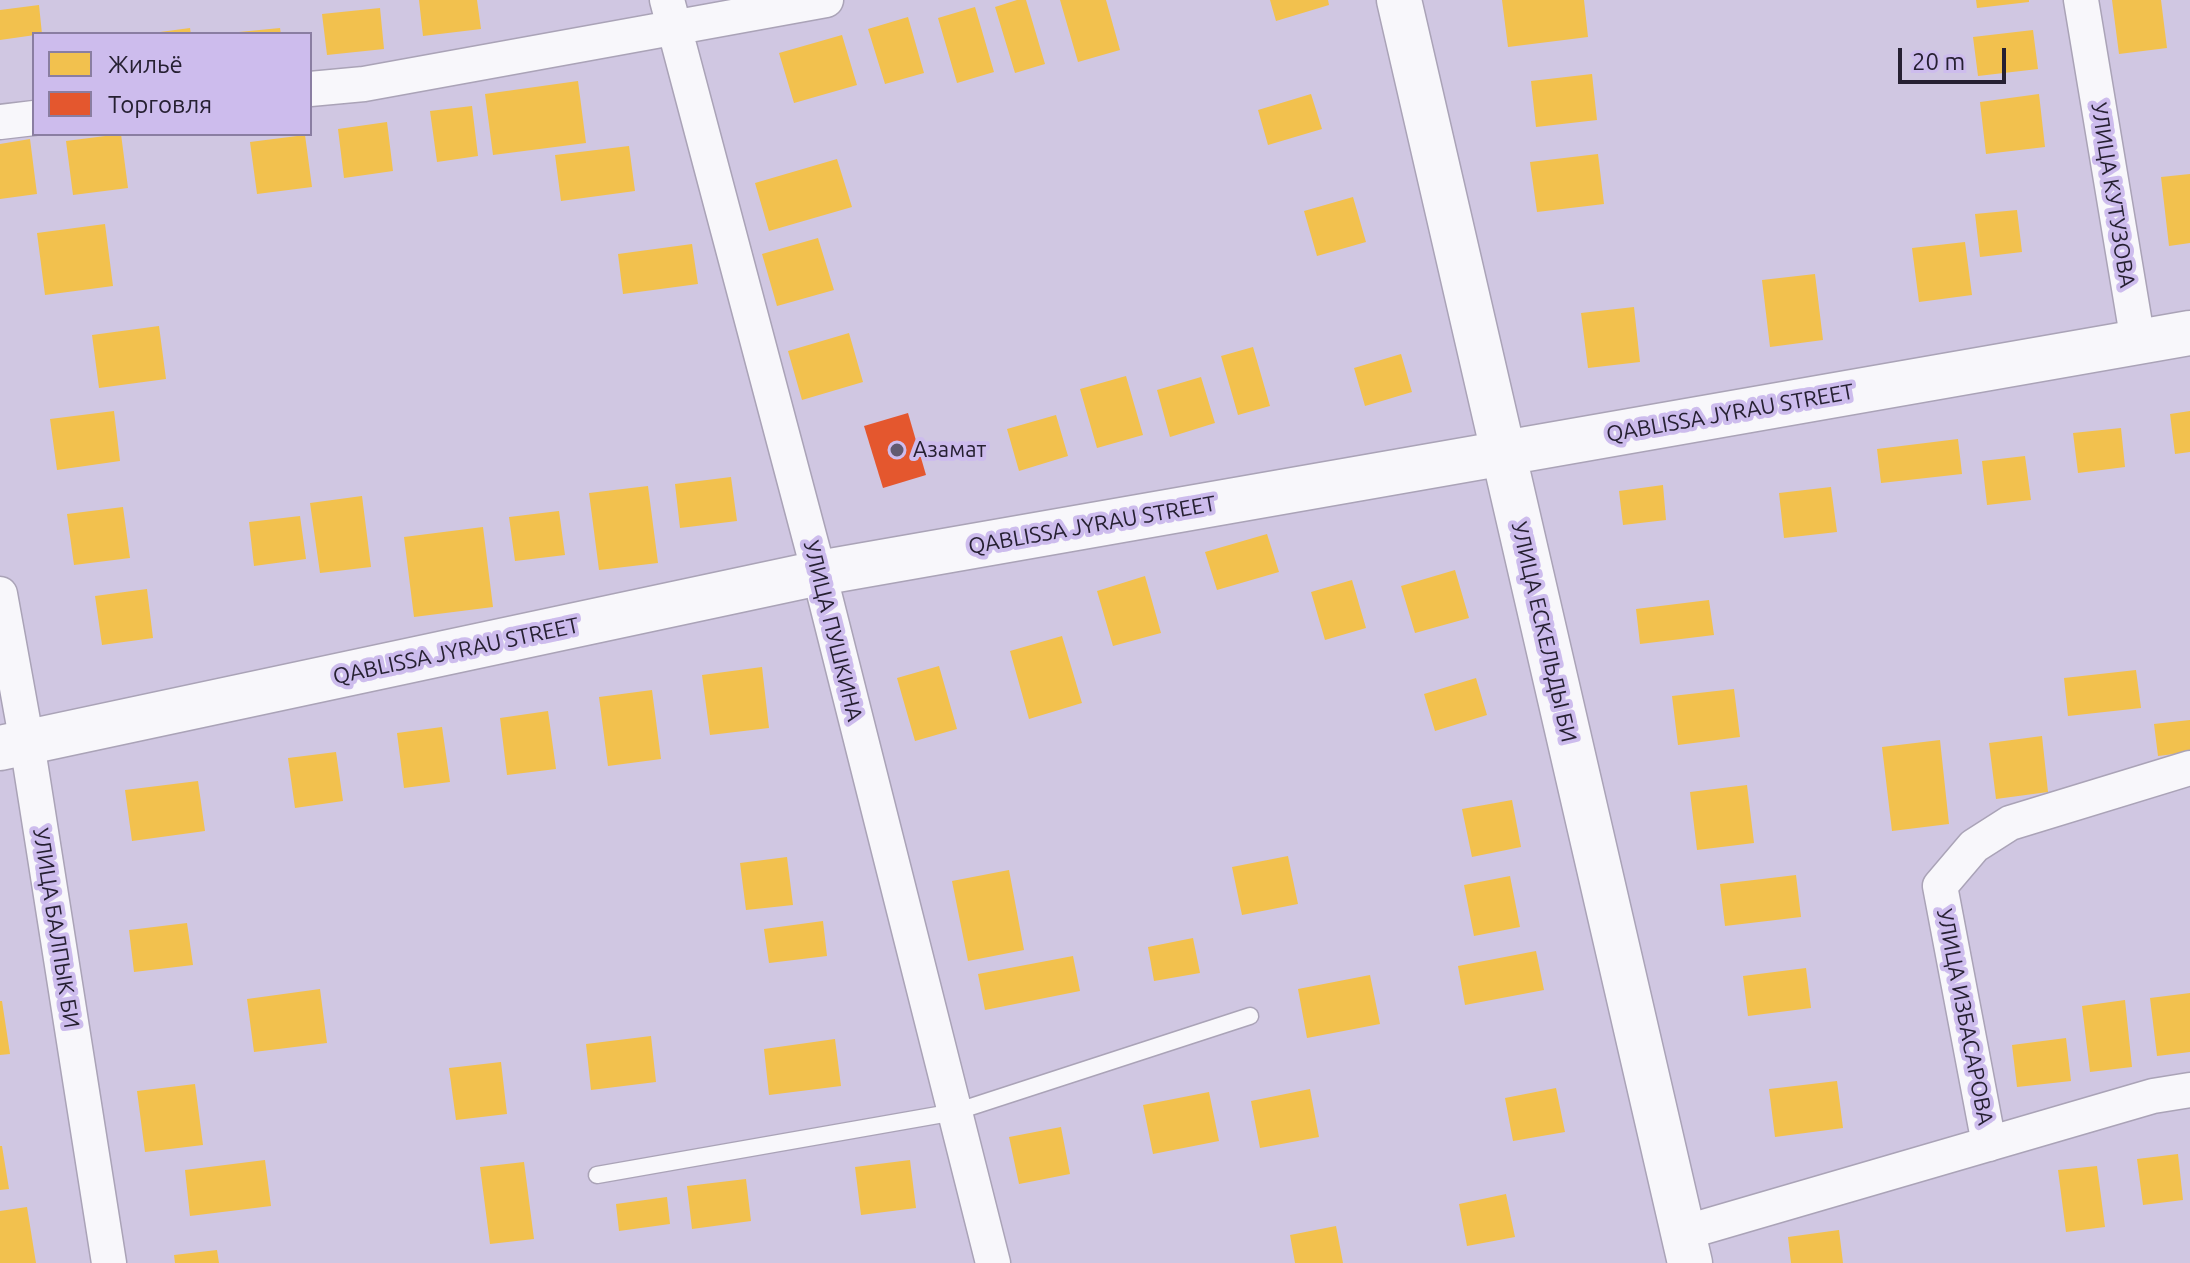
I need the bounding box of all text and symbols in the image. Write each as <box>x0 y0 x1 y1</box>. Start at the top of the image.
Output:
legend <box>32 32 312 136</box>
scale bar <box>1902 32 2010 82</box>
text: 20 m <box>1912 48 1965 75</box>
text: Жильё <box>108 51 183 78</box>
text: Торговля <box>108 91 212 118</box>
street label: УЛИЦА КУТУЗОВА <box>2085 100 2141 290</box>
street label: QABLISSA JYRAU STREET <box>1604 378 1856 448</box>
place label: Азамат <box>913 437 986 463</box>
marker: Азамат <box>888 441 906 459</box>
street label: QABLISSA JYRAU STREET <box>966 490 1218 560</box>
street label: УЛИЦА ЕСКЕЛЬДЫ БИ <box>1506 519 1582 745</box>
street label: УЛИЦА ПУШКИНА <box>798 538 868 724</box>
street label: QABLISSA JYRAU STREET <box>331 612 581 690</box>
street label: УЛИЦА БАЛПЫК БИ <box>27 826 85 1030</box>
street label: УЛИЦА ИЗБАСАРОВА <box>1931 906 1999 1128</box>

